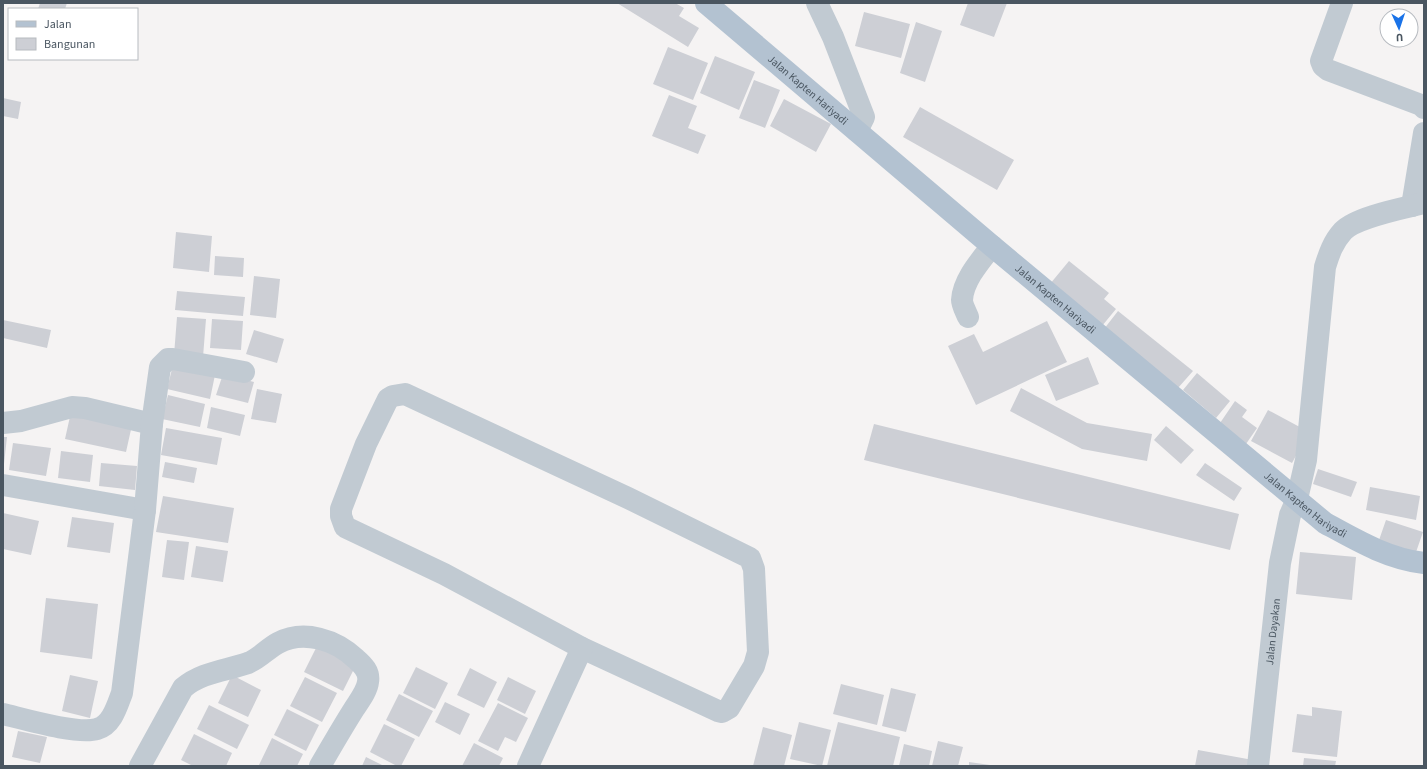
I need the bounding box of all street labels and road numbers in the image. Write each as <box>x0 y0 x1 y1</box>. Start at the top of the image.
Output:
street label: Jalan Kapten Hariyadi <box>765 51 852 128</box>
street label: Jalan Kapten Hariyadi <box>1012 261 1099 337</box>
street label: Jalan Kapten Hariyadi <box>1261 468 1350 541</box>
street label: Jalan Dayakan <box>1261 598 1284 666</box>

